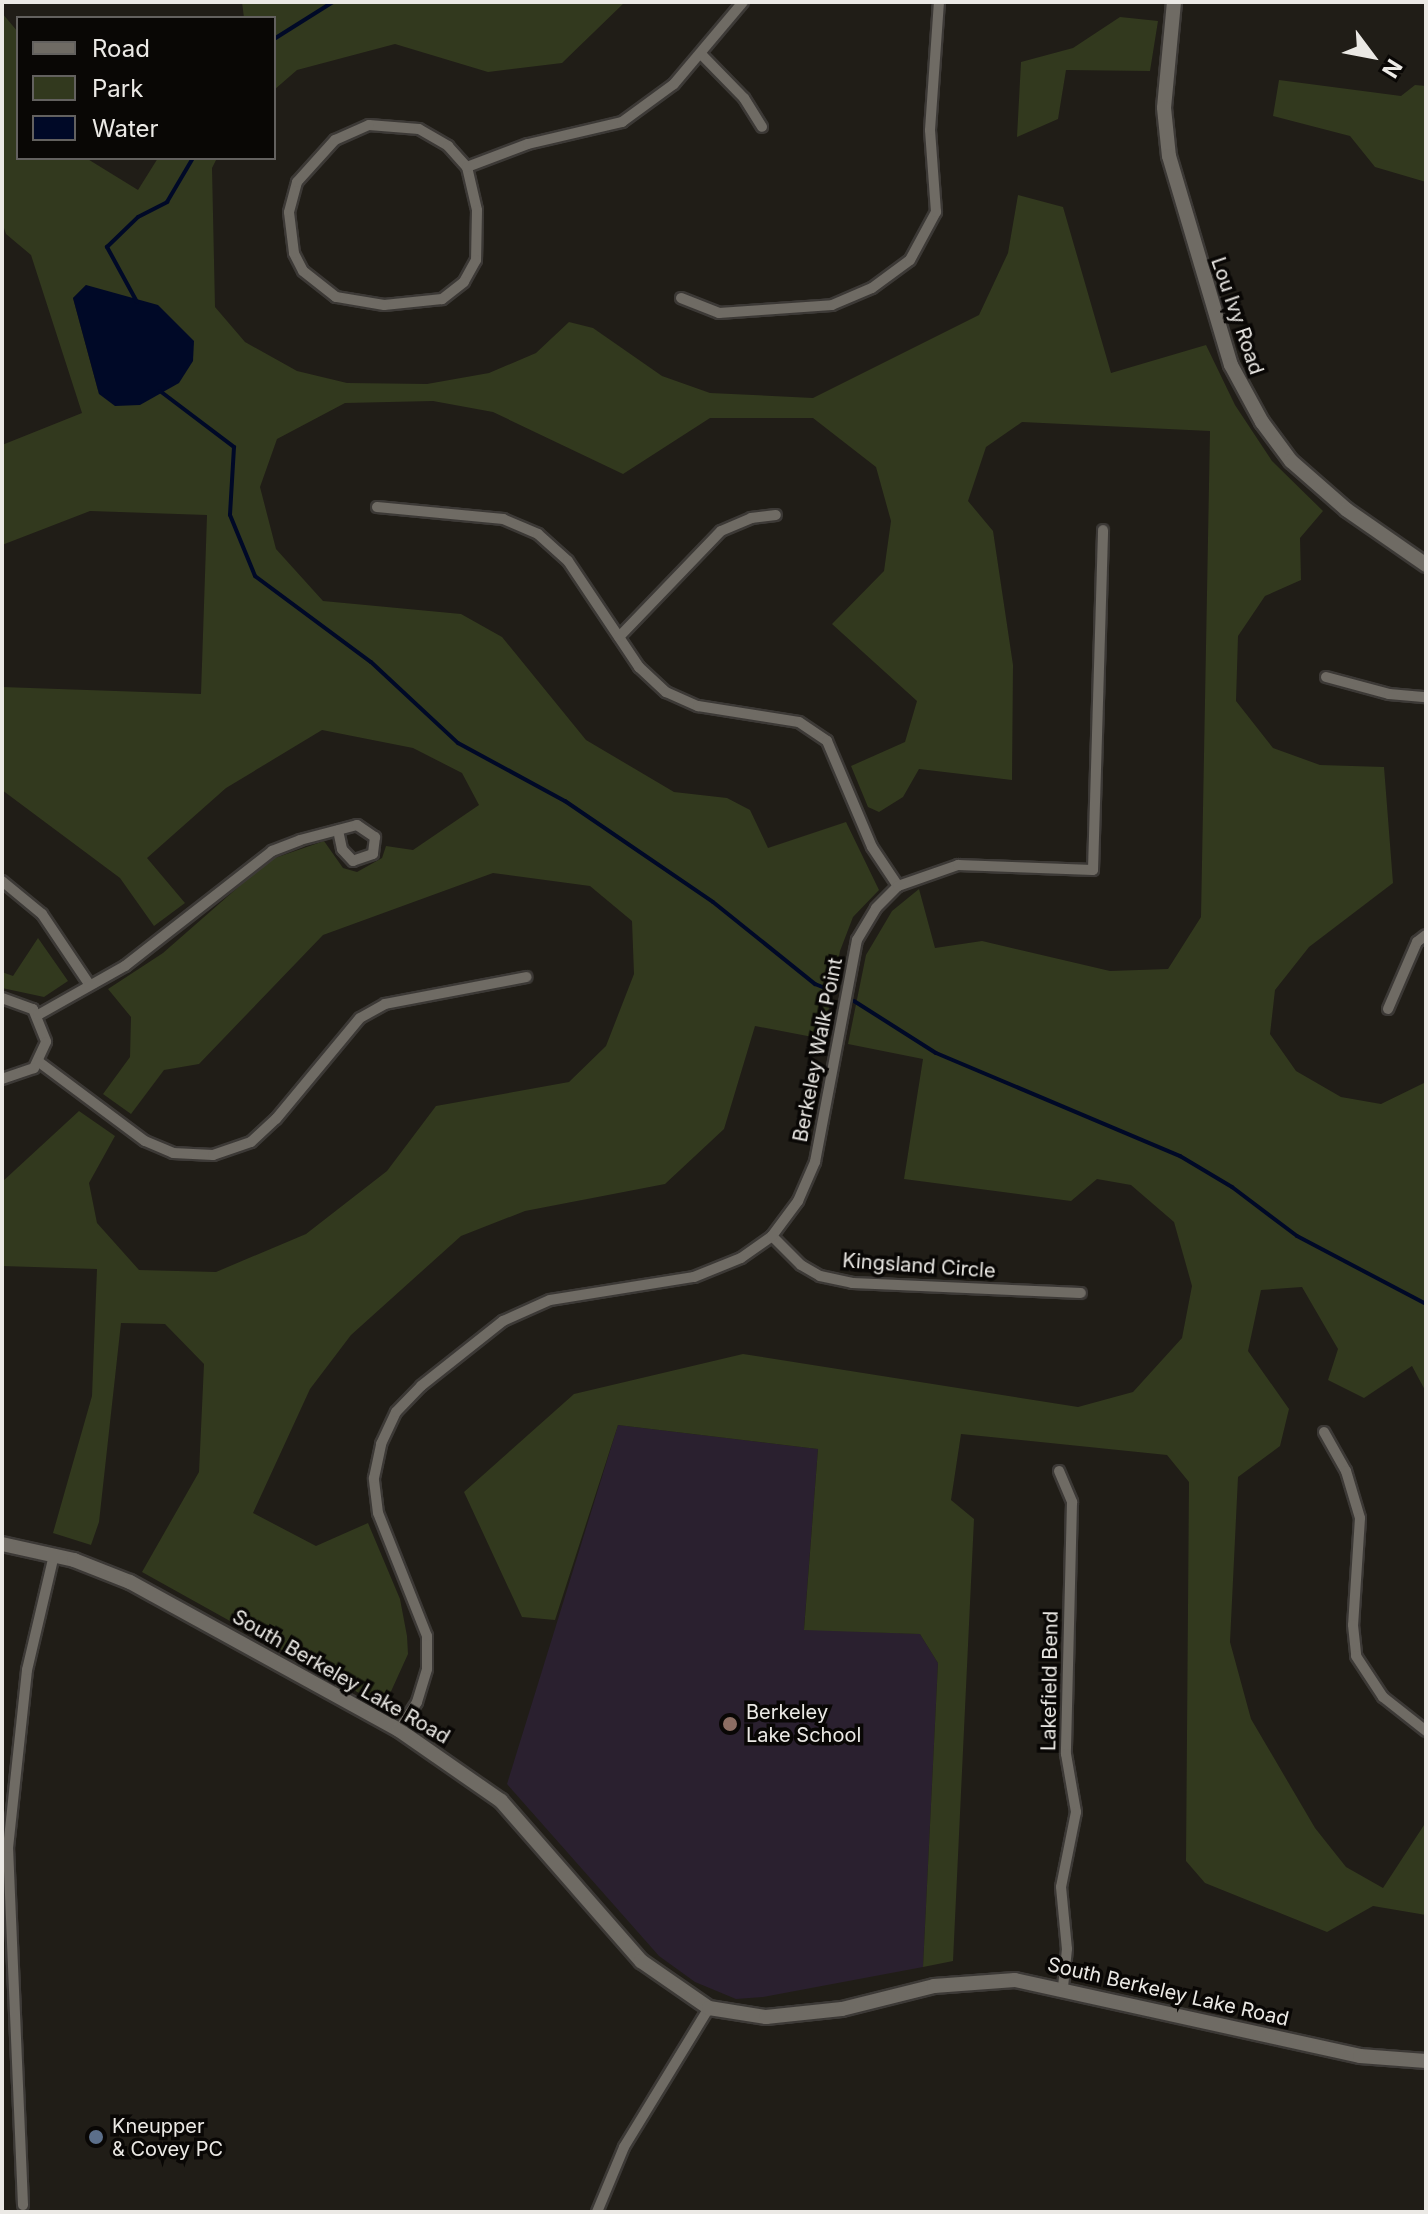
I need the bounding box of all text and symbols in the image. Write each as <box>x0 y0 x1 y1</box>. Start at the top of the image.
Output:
legend <box>16 16 276 160</box>
north arrow <box>1332 16 1412 96</box>
text: Road <box>92 34 150 63</box>
text: N <box>1377 55 1408 83</box>
text: Park <box>92 74 143 103</box>
text: Water <box>92 114 159 143</box>
street label: Lou Ivy Road <box>1206 254 1268 378</box>
street label: Berkeley Walk Point <box>788 956 848 1144</box>
street label: Kingsland Circle <box>842 1249 996 1283</box>
street label: South Berkeley Lake Road <box>228 1605 454 1749</box>
street label: Lakefield Bend <box>1037 1611 1063 1751</box>
place label: Berkeley Lake School <box>746 1700 861 1747</box>
marker: Berkeley Lake School <box>721 1715 739 1733</box>
street label: South Berkeley Lake Road <box>1045 1953 1291 2031</box>
place label: Kneupper & Covey PC <box>112 2114 223 2161</box>
marker: Kneupper & Covey PC <box>87 2128 105 2146</box>

